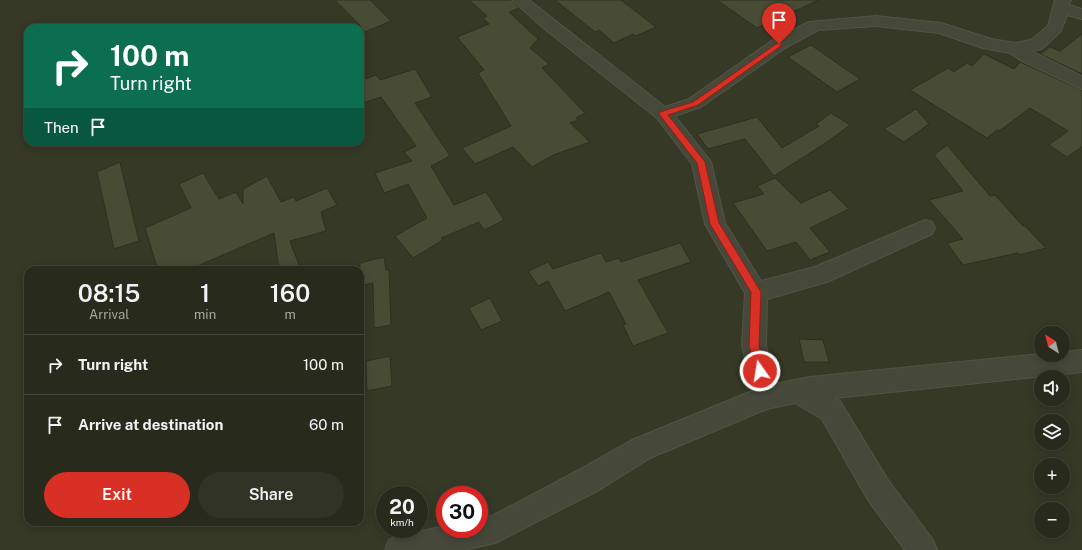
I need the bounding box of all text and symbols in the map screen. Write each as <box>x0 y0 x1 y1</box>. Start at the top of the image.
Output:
pin <box>762 3 796 44</box>
icon: arrive <box>768 9 790 31</box>
text: 100 m <box>110 39 189 72</box>
icon: right <box>44 40 96 92</box>
text: Turn right <box>110 73 192 94</box>
icon: arrive <box>87 116 109 138</box>
text: Then <box>44 119 79 136</box>
text: 08:15 <box>78 279 140 307</box>
text: 1 <box>200 279 210 307</box>
text: 160 <box>270 279 310 307</box>
text: Arrival <box>89 307 129 322</box>
text: min <box>194 307 216 322</box>
text: m <box>284 307 296 322</box>
north arrow <box>1034 326 1070 362</box>
map controls <box>1034 326 1070 538</box>
position arrow <box>739 350 781 392</box>
icon: right <box>44 354 66 376</box>
text: Turn right <box>78 356 148 373</box>
text: 100 m <box>303 356 344 373</box>
button: sound <box>1034 370 1070 406</box>
icon: arrive <box>44 414 66 436</box>
button: layers <box>1034 414 1070 450</box>
text: Arrive at destination <box>78 416 223 433</box>
text: 60 m <box>309 416 344 433</box>
button: + <box>1034 458 1070 494</box>
button: Exit <box>44 472 190 518</box>
button: Share <box>198 472 344 518</box>
speed limit sign: 30 <box>436 486 488 538</box>
text: 20 <box>389 495 415 519</box>
button: − <box>1034 502 1070 538</box>
text: km/h <box>390 516 414 528</box>

